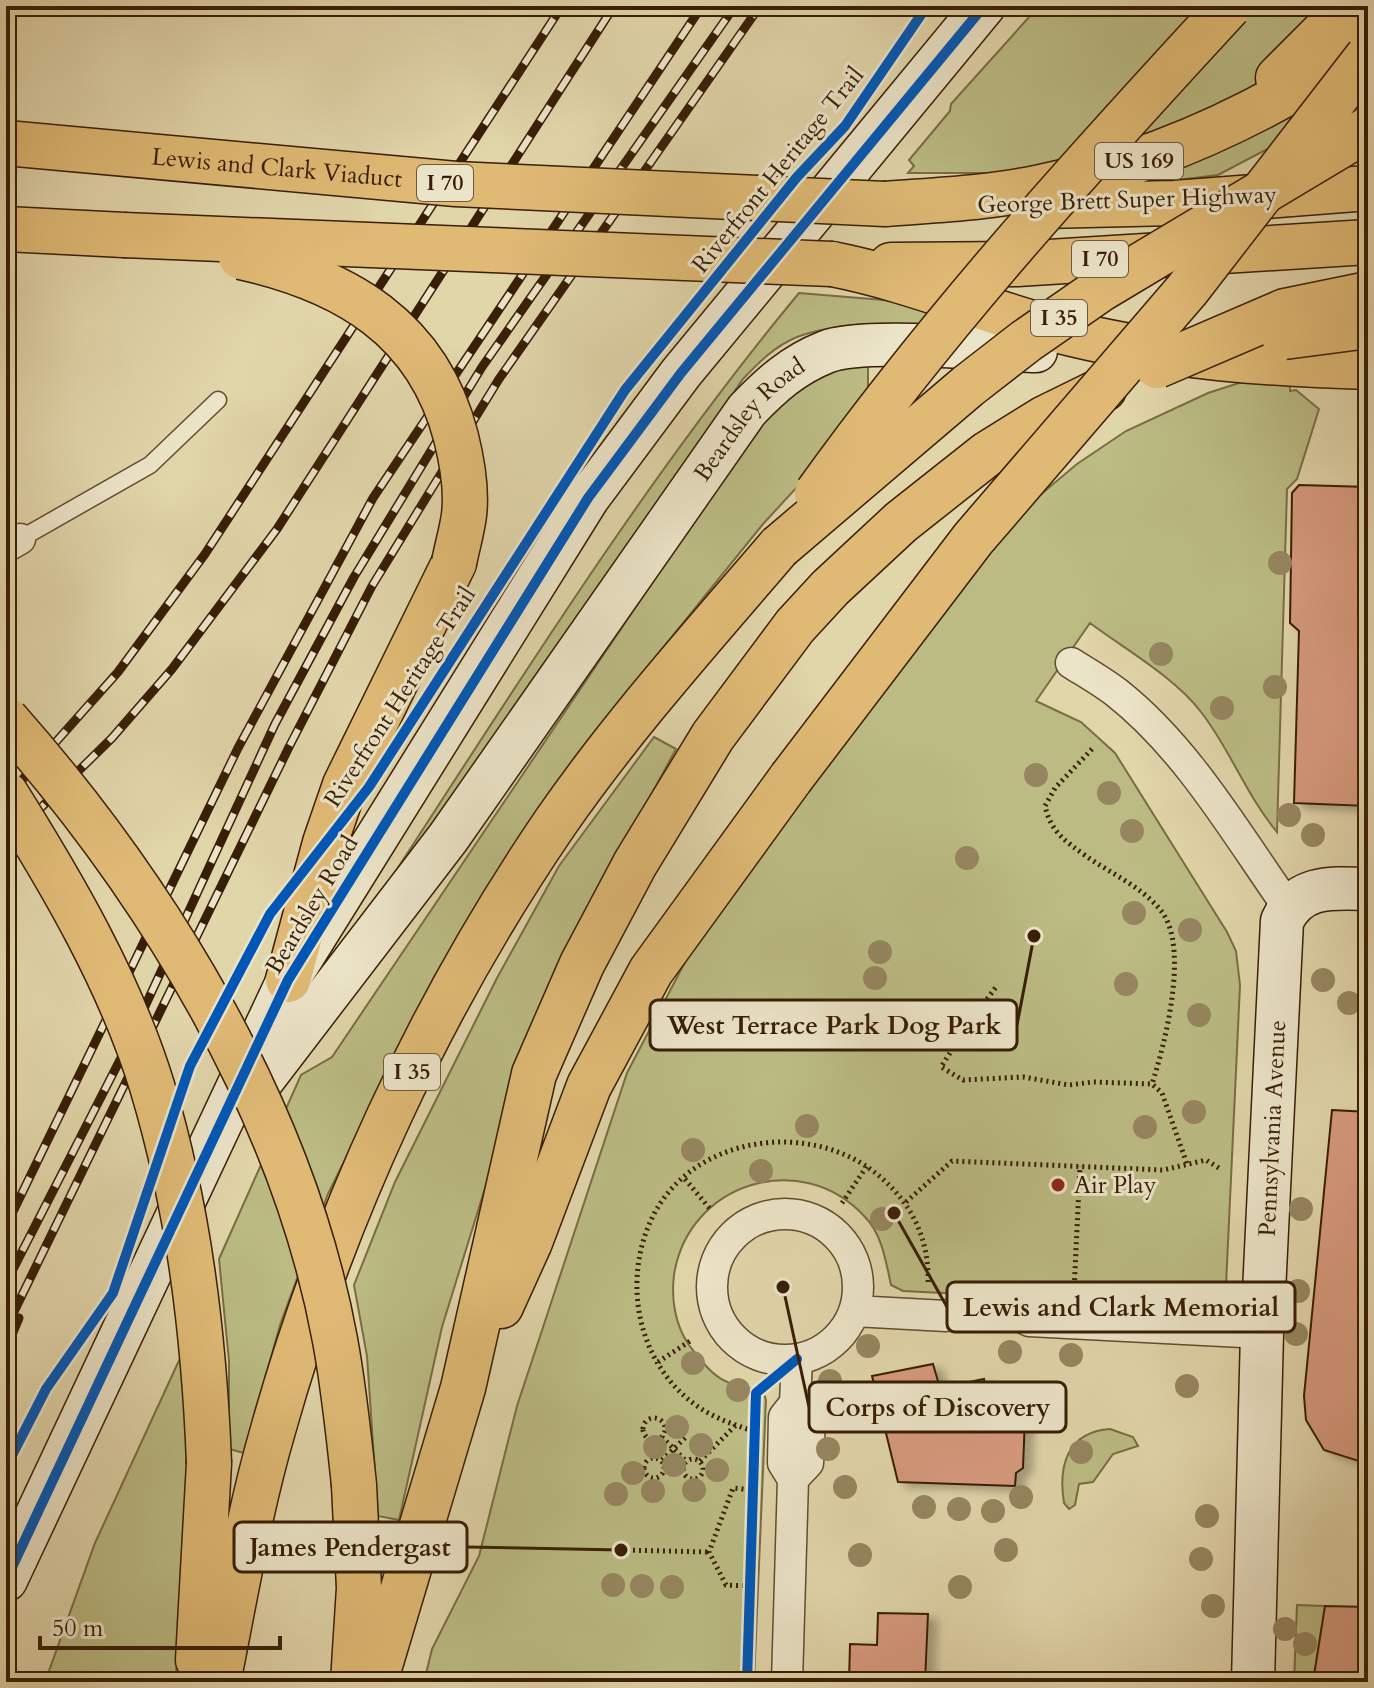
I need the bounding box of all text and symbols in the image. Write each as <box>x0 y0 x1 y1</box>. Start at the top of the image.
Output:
street label: Riverfront Heritage Trail <box>684 60 872 280</box>
street label: Lewis and Clark Viaduct <box>150 140 404 196</box>
road number: US 169 <box>1095 143 1183 179</box>
road number: I 70 <box>417 165 473 201</box>
street label: George Brett Super Highway <box>977 178 1278 222</box>
road number: I 70 <box>1072 241 1128 277</box>
road number: I 35 <box>1031 300 1087 336</box>
street label: Beardsley Road <box>686 349 811 488</box>
street label: Riverfront Heritage Trail <box>316 580 484 814</box>
street label: Beardsley Road <box>258 829 366 980</box>
callout: West Terrace Park Dog Park <box>650 1000 1017 1050</box>
text: West Terrace Park Dog Park <box>666 1008 1002 1043</box>
street label: Pennsylvania Avenue <box>1250 1019 1294 1237</box>
road number: I 35 <box>384 1054 440 1090</box>
place label: Air Play <box>1074 1169 1157 1202</box>
marker: Air Play <box>1049 1176 1067 1194</box>
callout: Lewis and Clark Memorial <box>947 1282 1295 1332</box>
text: Lewis and Clark Memorial <box>963 1290 1280 1325</box>
callout: Corps of Discovery <box>809 1382 1066 1432</box>
text: Corps of Discovery <box>825 1390 1051 1425</box>
callout: James Pendergast <box>234 1522 467 1572</box>
text: James Pendergast <box>245 1530 451 1565</box>
scale bar <box>40 1600 280 1650</box>
text: 50 m <box>52 1612 104 1645</box>

